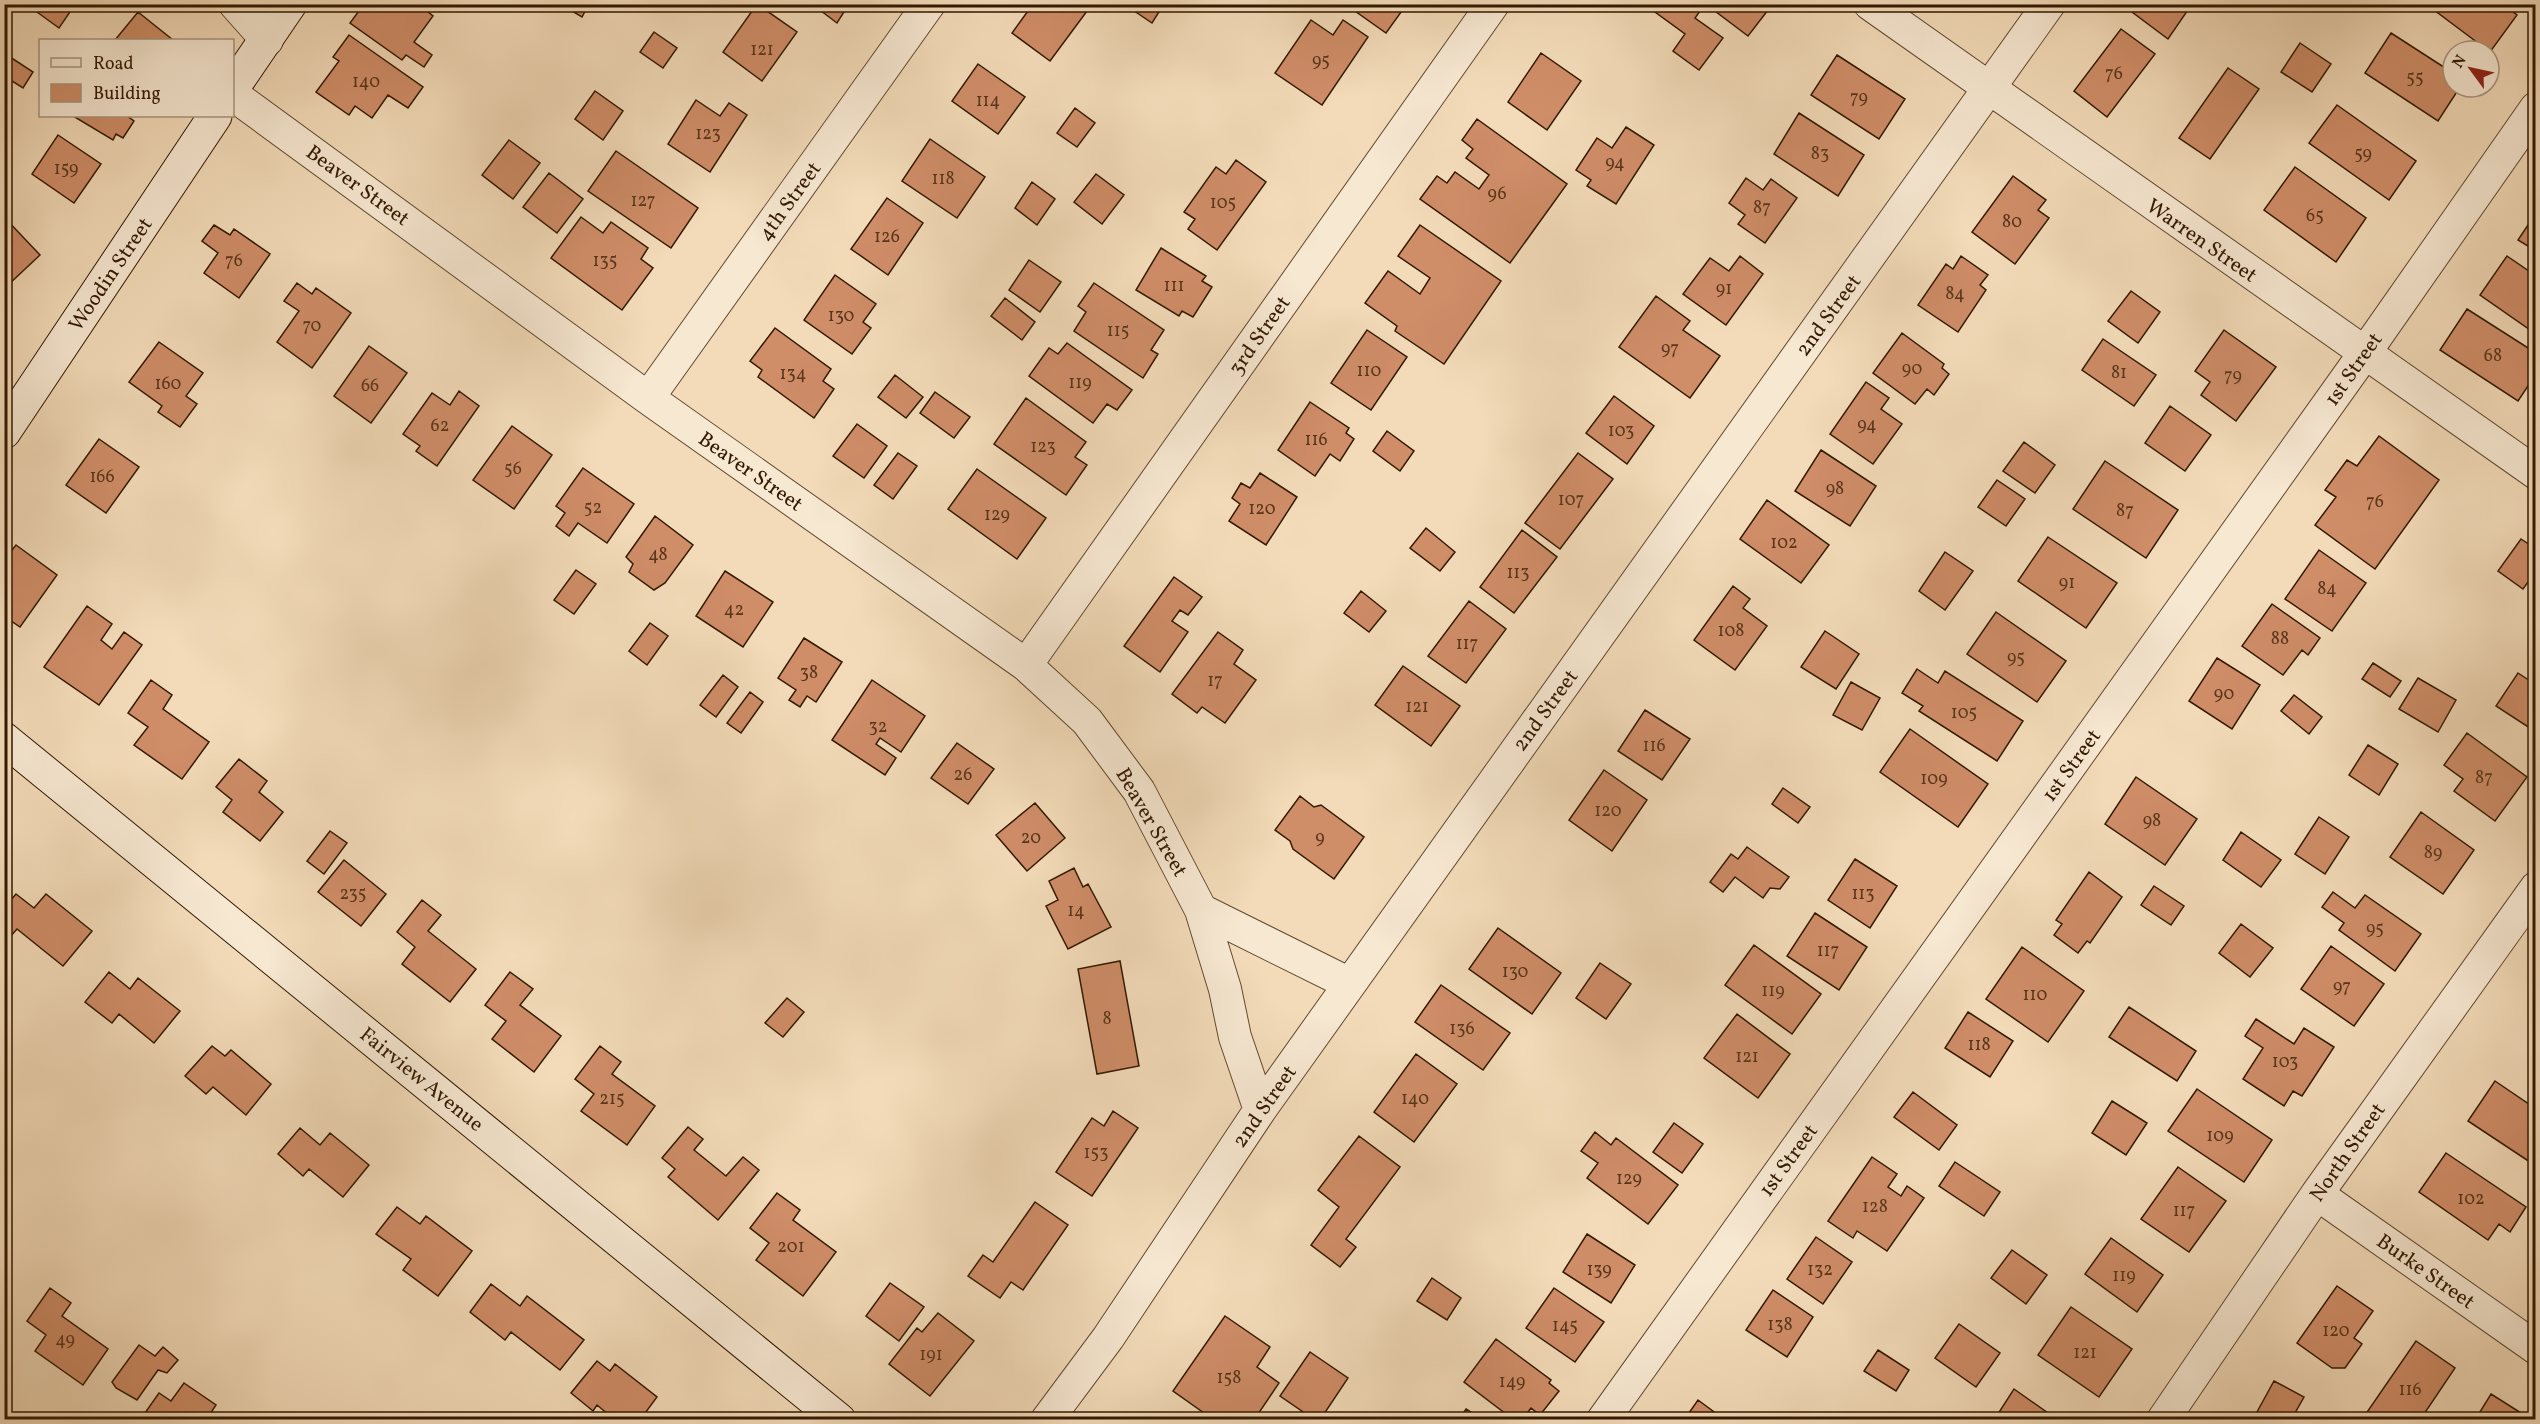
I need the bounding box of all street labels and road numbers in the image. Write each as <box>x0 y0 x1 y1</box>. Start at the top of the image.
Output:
street label: Beaver Street <box>299 139 415 234</box>
street label: 4th Street <box>752 156 829 247</box>
street label: Warren Street <box>2140 192 2262 290</box>
street label: Woodin Street <box>62 212 160 338</box>
street label: 2nd Street <box>1790 269 1869 363</box>
street label: 3rd Street <box>1222 290 1298 381</box>
street label: 1st Street <box>2318 327 2390 412</box>
street label: Beaver Street <box>692 425 808 519</box>
street label: 2nd Street <box>1507 664 1586 758</box>
street label: 1st Street <box>2036 723 2109 808</box>
street label: Beaver Street <box>1108 763 1194 883</box>
street label: Fairview Avenue <box>353 1021 489 1139</box>
street label: 2nd Street <box>1226 1060 1304 1154</box>
street label: North Street <box>2303 1098 2393 1208</box>
street label: 1st Street <box>1753 1118 1826 1203</box>
street label: Burke Street <box>2370 1228 2480 1317</box>

